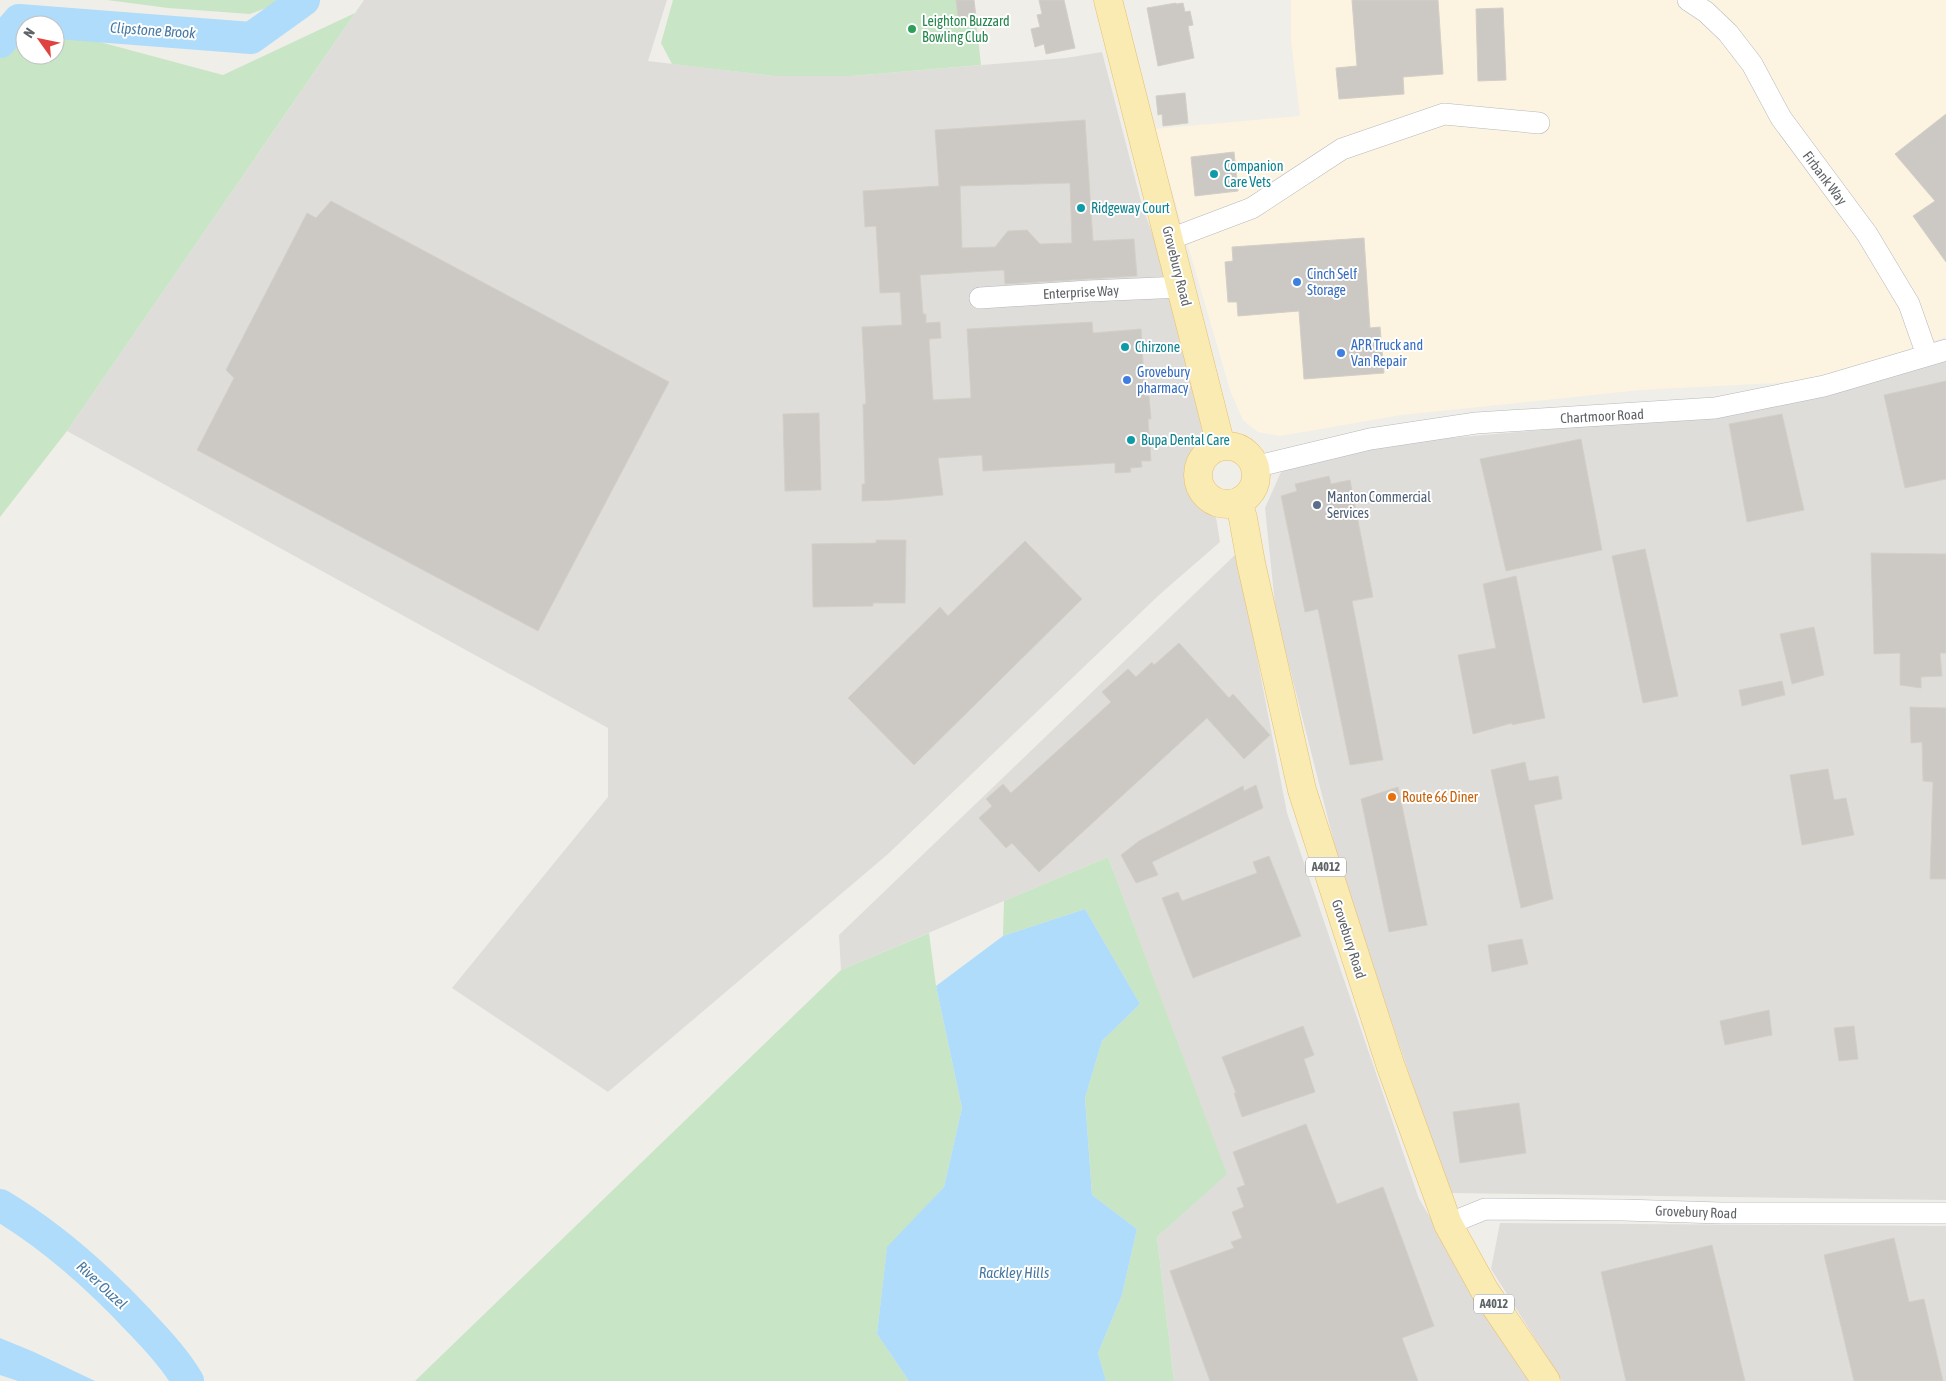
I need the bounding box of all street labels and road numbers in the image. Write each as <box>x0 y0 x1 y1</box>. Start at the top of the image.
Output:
street label: Firbank Way <box>1800 148 1850 208</box>
street label: Grovebury Road <box>1159 224 1195 308</box>
street label: Enterprise Way <box>1042 282 1120 302</box>
street label: Chartmoor Road <box>1560 406 1644 426</box>
road number: A4012 <box>1306 858 1346 876</box>
street label: Grovebury Road <box>1329 898 1369 980</box>
street label: Grovebury Road <box>1655 1203 1737 1221</box>
road number: A4012 <box>1474 1295 1514 1314</box>

